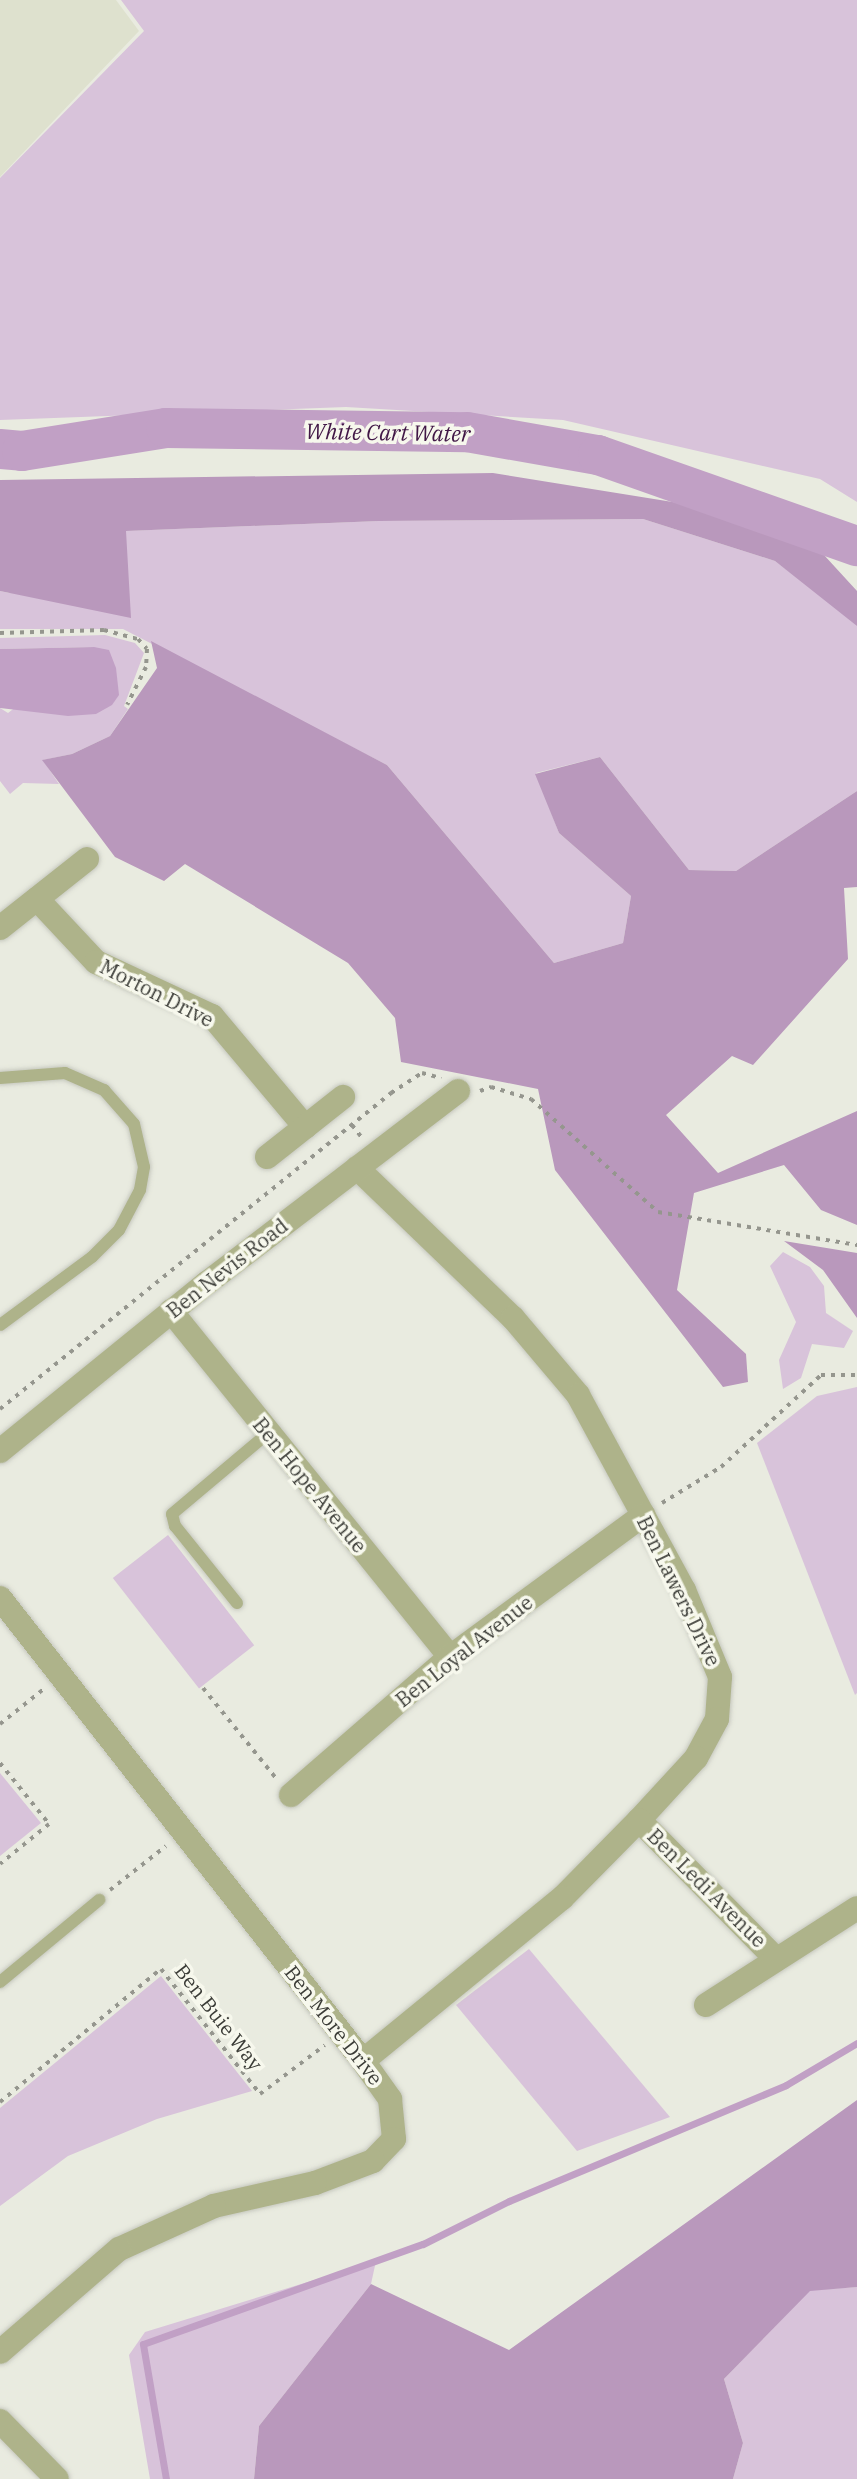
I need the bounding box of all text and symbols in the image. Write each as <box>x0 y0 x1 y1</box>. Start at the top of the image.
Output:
water label: White Cart Water <box>305 417 471 447</box>
street label: Morton Drive <box>96 954 218 1032</box>
street label: Ben Nevis Road <box>162 1213 292 1323</box>
street label: Ben Hope Avenue <box>248 1413 372 1557</box>
street label: Ben Lawers Drive <box>632 1512 726 1670</box>
street label: Ben Loyal Avenue <box>391 1590 537 1712</box>
street label: Ben Ledi Avenue <box>643 1824 771 1952</box>
street label: Ben Buie Way <box>170 1959 268 2075</box>
street label: Ben More Drive <box>280 1960 388 2090</box>

